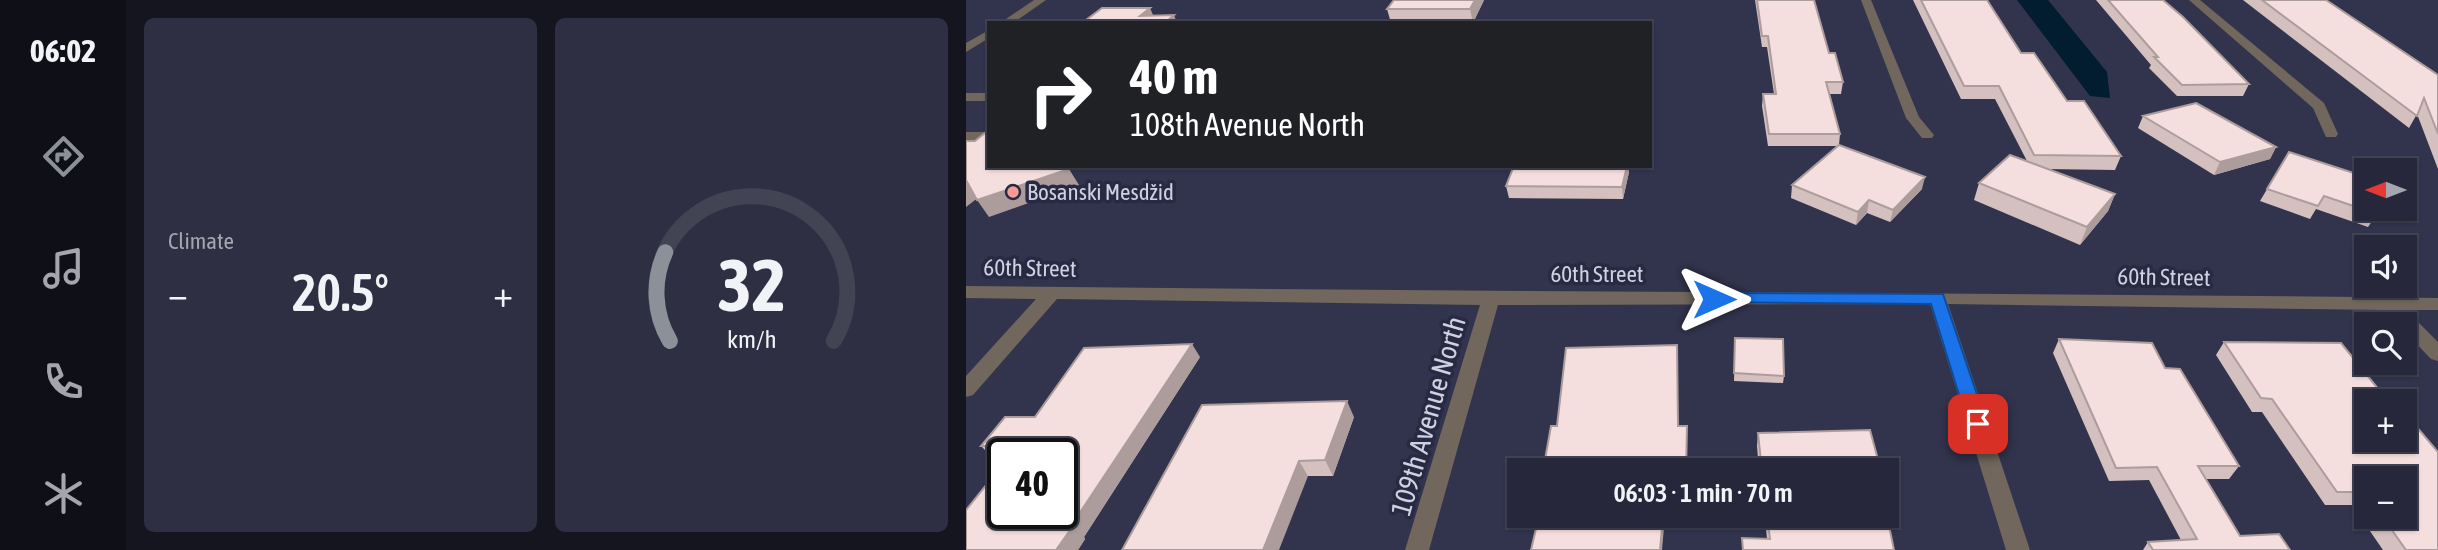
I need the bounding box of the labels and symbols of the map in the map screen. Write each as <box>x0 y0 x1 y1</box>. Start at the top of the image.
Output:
north arrow <box>2354 158 2417 220</box>
place label: Bosanski Mesdžid <box>1027 179 1174 205</box>
marker: Bosanski Mesdžid <box>1005 184 1021 200</box>
street label: 60th Street <box>983 254 1077 282</box>
street label: 60th Street <box>1550 261 1644 287</box>
position arrow <box>1677 262 1751 336</box>
street label: 60th Street <box>2117 263 2211 291</box>
street label: 109th Avenue North <box>1384 313 1472 519</box>
pin <box>1948 394 2008 454</box>
speed limit sign: 40 <box>987 438 1078 529</box>

